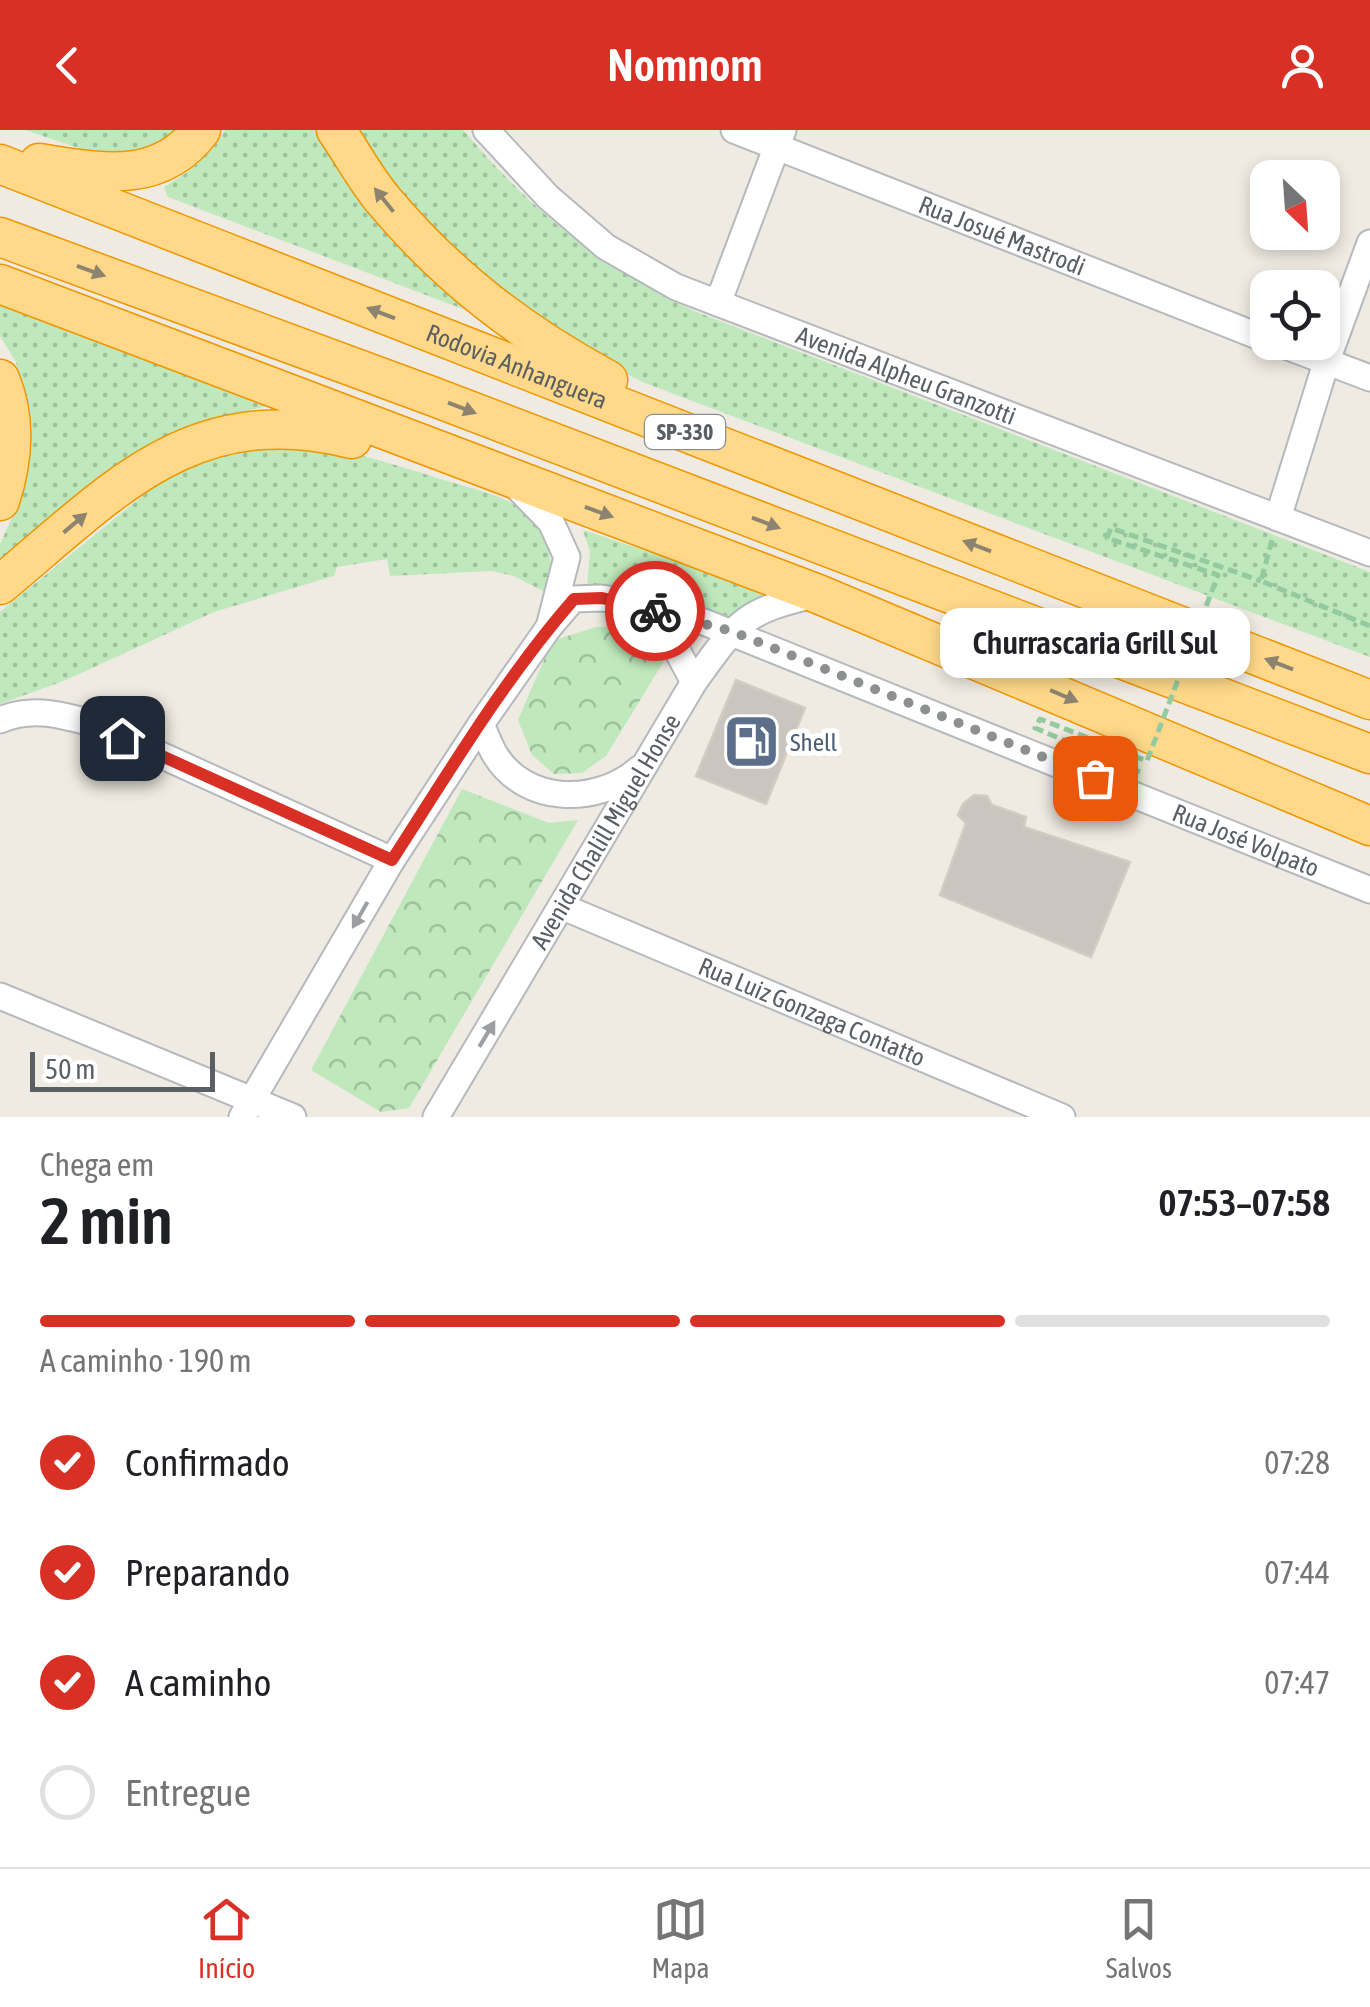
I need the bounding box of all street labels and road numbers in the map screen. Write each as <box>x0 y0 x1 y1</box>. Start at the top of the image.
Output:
street label: Rua Josué Mastrodi <box>915 190 1089 281</box>
street label: Rodovia Anhanguera <box>422 318 611 414</box>
street label: Avenida Alpheu Granzotti <box>792 320 1020 430</box>
road number: SP-330 <box>645 415 725 449</box>
street label: Avenida Chalill Miguel Honse <box>525 709 686 954</box>
street label: Rua José Volpato <box>1169 798 1323 882</box>
street label: Rua Luiz Gonzaga Contatto <box>695 952 929 1072</box>

